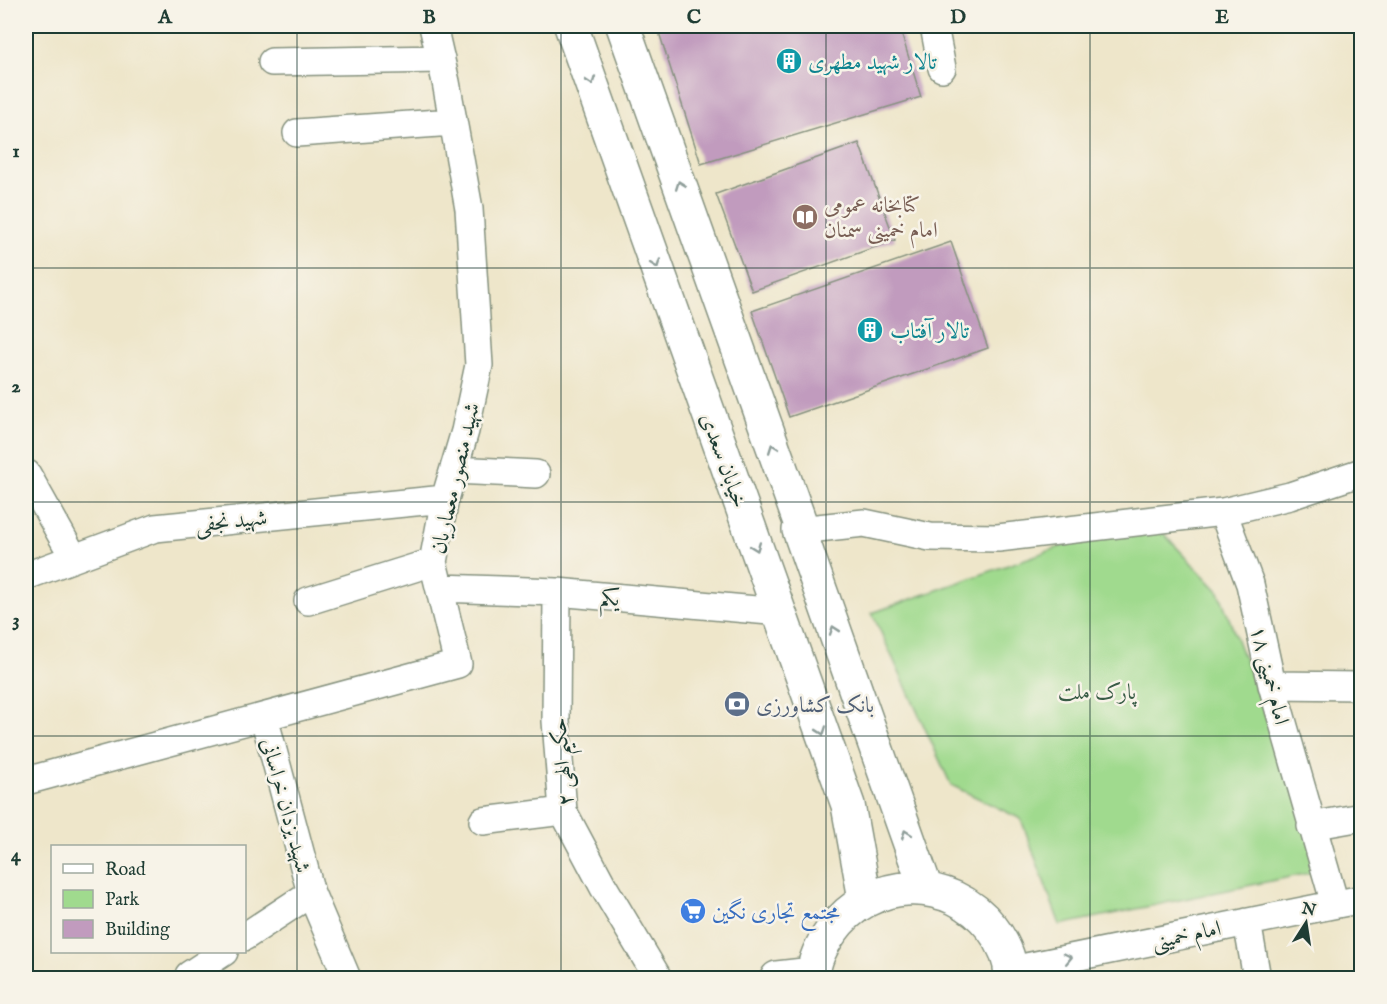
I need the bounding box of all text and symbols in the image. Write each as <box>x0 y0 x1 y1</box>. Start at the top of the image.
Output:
text: A <box>157 5 173 30</box>
text: B <box>422 5 436 30</box>
text: C <box>687 5 701 30</box>
text: D <box>950 5 966 30</box>
text: E <box>1215 5 1229 30</box>
building icon: تالار شهید مطهری <box>774 46 804 76</box>
place label: تالار شهید مطهری <box>808 49 938 77</box>
one-way arrow <box>583 75 596 86</box>
text: 1 <box>12 139 20 164</box>
one-way arrow <box>674 180 687 191</box>
place label: کتابخانه عمومی امام خمینی سمنان <box>824 192 938 249</box>
library icon: کتابخانه عمومی امام خمینی سمنان <box>790 202 820 232</box>
one-way arrow <box>648 259 661 269</box>
building icon: تالار آفتاب <box>855 315 885 345</box>
place label: تالار آفتاب <box>890 317 970 346</box>
text: 2 <box>11 374 21 399</box>
street label: شهید منصور معماریان <box>425 400 487 557</box>
street label: خیابان سعدی <box>693 409 753 512</box>
one-way arrow <box>768 443 781 454</box>
street label: شهید نجفی <box>194 504 269 541</box>
one-way arrow <box>749 541 762 552</box>
street label: یکم <box>598 584 623 619</box>
text: 3 <box>12 608 20 633</box>
street label: امام خمینی ۱۸ <box>1239 623 1295 729</box>
one-way arrow <box>828 625 841 636</box>
park label: پارک ملت <box>1058 679 1138 708</box>
bank icon: بانک کشاورزی <box>722 689 752 719</box>
place label: بانک کشاورزی <box>756 692 874 720</box>
street label: حکیم الهی ۲ <box>545 716 587 807</box>
one-way arrow <box>814 725 827 736</box>
street label: شهید یزدان خراسانی <box>254 735 317 876</box>
one-way arrow <box>900 829 913 839</box>
text: 4 <box>11 843 22 868</box>
legend <box>51 845 246 953</box>
text: Road <box>105 859 146 882</box>
text: Park <box>105 889 140 912</box>
north arrow <box>1276 893 1336 953</box>
supermarket icon: مجتمع تجاری نگین <box>678 896 708 926</box>
place label: مجتمع تجاری نگین <box>712 898 841 931</box>
text: N <box>1299 899 1318 922</box>
street label: امام خمینی <box>1149 915 1225 961</box>
text: Building <box>105 919 170 942</box>
one-way arrow <box>1063 952 1073 965</box>

